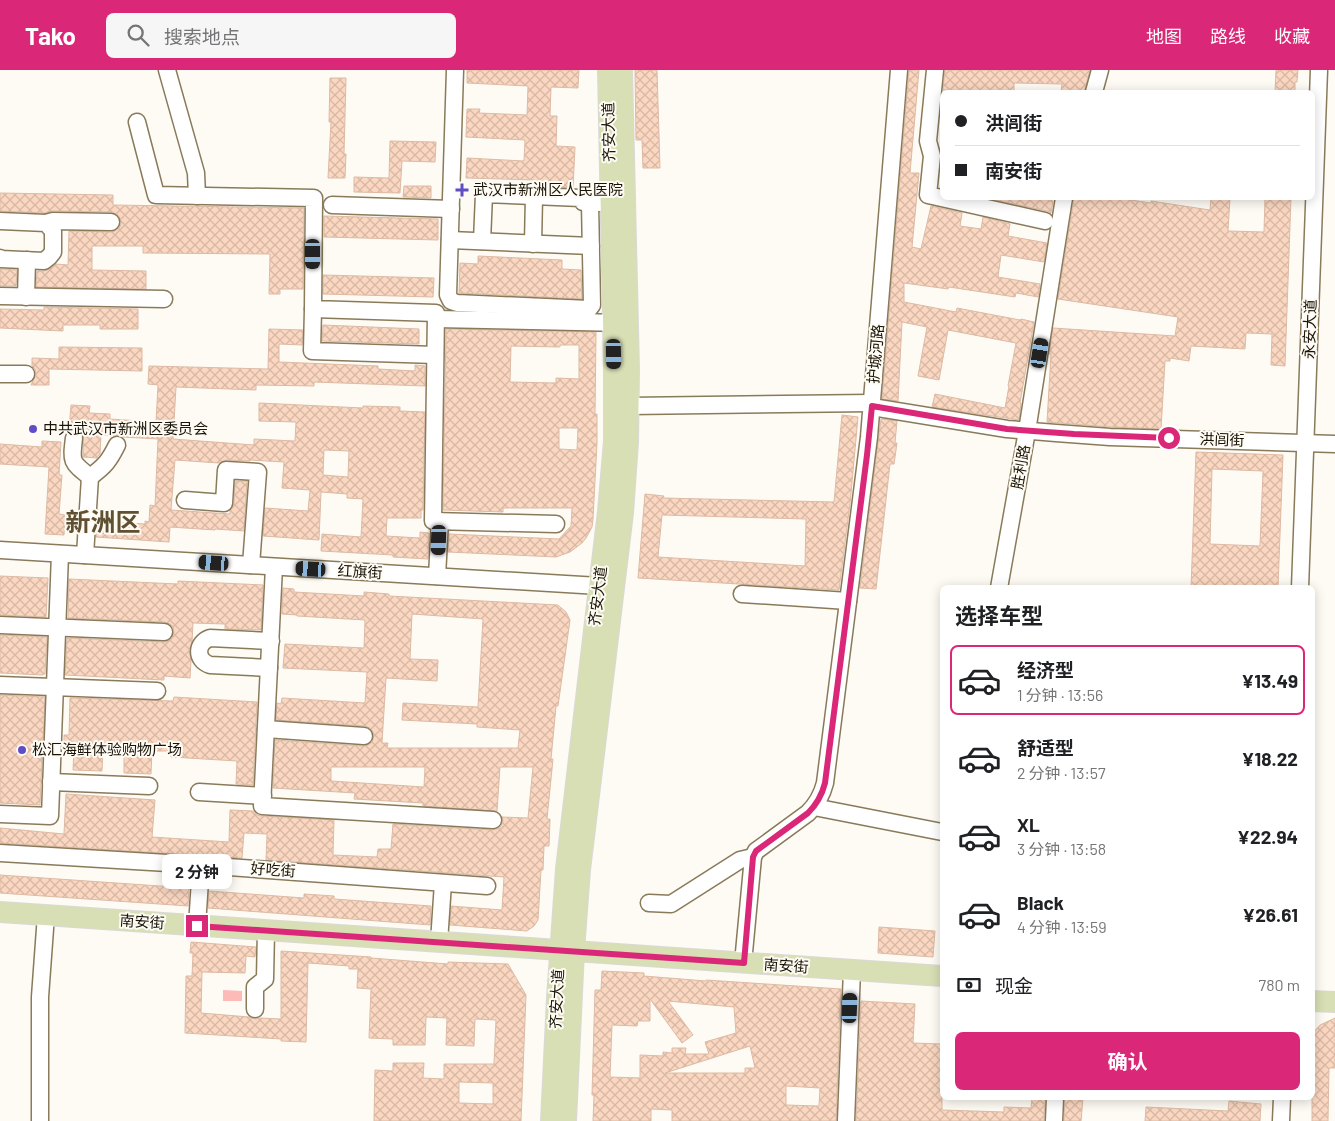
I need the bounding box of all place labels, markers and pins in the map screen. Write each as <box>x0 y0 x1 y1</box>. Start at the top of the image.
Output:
place label: 武汉市新洲区人民医院 <box>473 180 623 198</box>
marker: 武汉市新洲区人民医院 <box>455 183 469 197</box>
place label: 中共武汉市新洲区委员会 <box>43 419 208 437</box>
marker: 中共武汉市新洲区委员会 <box>27 423 39 435</box>
place label: 松汇海鲜体验购物广场 <box>32 740 182 758</box>
marker: 松汇海鲜体验购物广场 <box>16 744 28 756</box>

